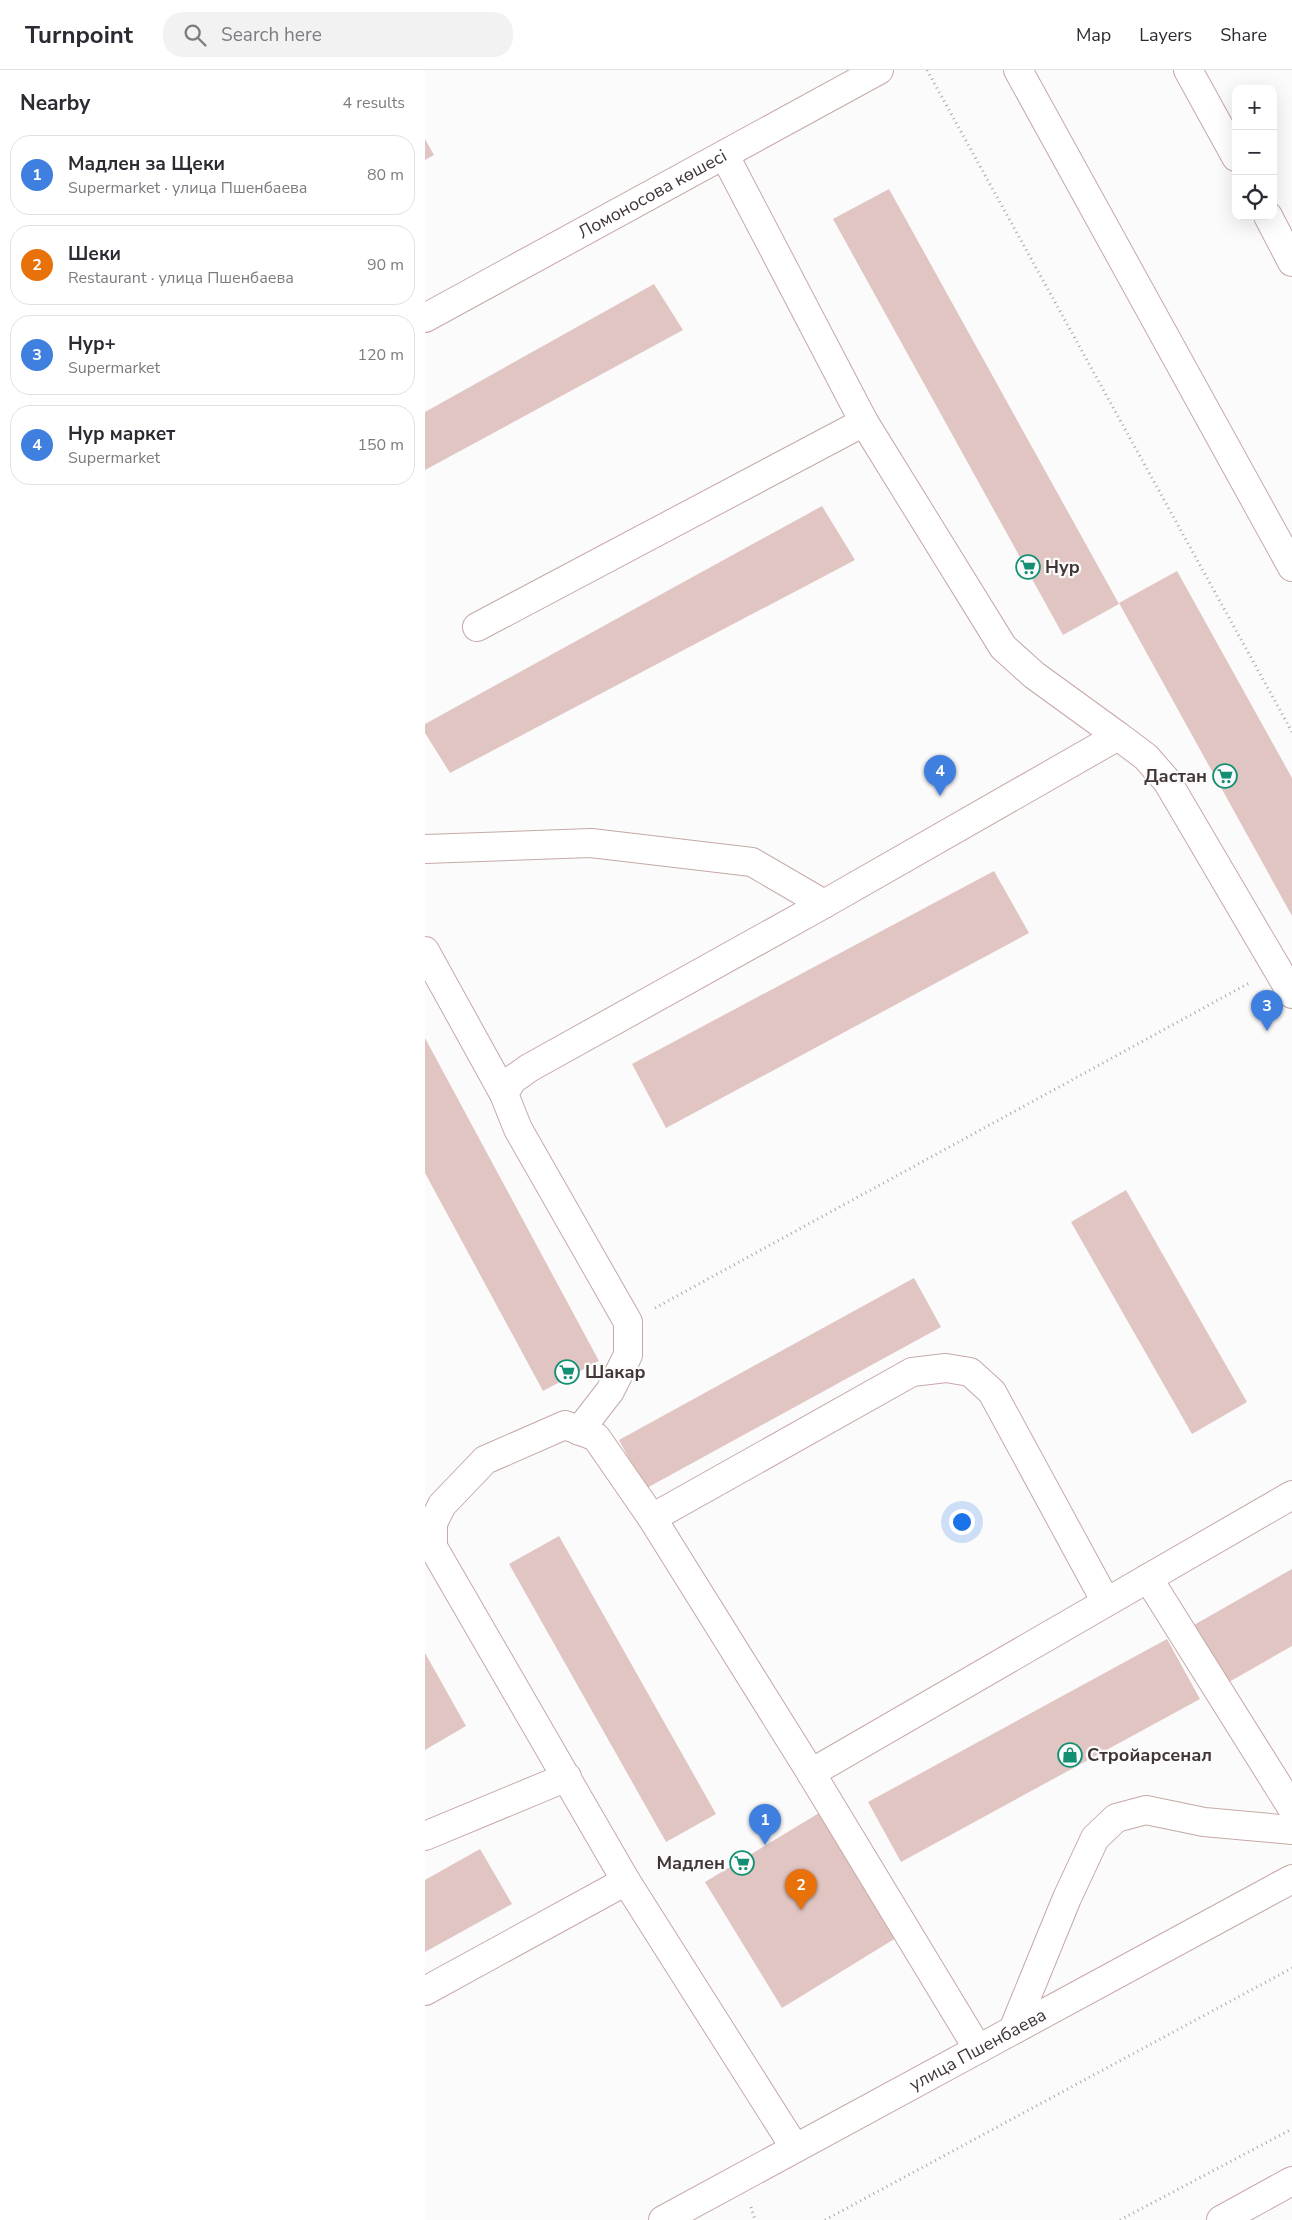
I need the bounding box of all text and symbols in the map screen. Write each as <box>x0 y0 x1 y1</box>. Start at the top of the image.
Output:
search box <box>163 12 513 57</box>
text: Turnpoint <box>25 19 133 51</box>
icon: search <box>181 21 209 49</box>
text: Search here <box>221 22 322 48</box>
text: Map <box>1076 23 1111 47</box>
text: Layers <box>1139 23 1192 47</box>
text: Share <box>1220 23 1267 47</box>
map controls <box>1232 85 1277 220</box>
button: + <box>1232 85 1277 130</box>
text: Nearby <box>20 89 90 117</box>
text: 4 results <box>343 92 405 114</box>
button: − <box>1232 130 1277 175</box>
street label: Ломоносова көшесі <box>574 144 731 244</box>
text: Мадлен за Щеки <box>68 151 225 177</box>
text: 1 <box>32 164 42 186</box>
text: 80 m <box>367 164 404 186</box>
button: locate <box>1232 175 1277 220</box>
text: Supermarket · улица Пшенбаева <box>68 177 307 199</box>
text: Шеки <box>68 241 121 267</box>
text: 2 <box>32 254 42 276</box>
text: 90 m <box>367 254 404 276</box>
text: Restaurant · улица Пшенбаева <box>68 267 294 289</box>
text: Нур+ <box>68 331 116 357</box>
text: 3 <box>32 344 42 366</box>
text: 120 m <box>357 344 404 366</box>
text: Supermarket <box>68 357 160 379</box>
text: Нур маркет <box>68 421 175 447</box>
text: 4 <box>32 434 42 456</box>
text: 150 m <box>357 434 404 456</box>
text: Supermarket <box>68 447 160 469</box>
supermarket icon: Нур <box>1015 554 1041 580</box>
place label: Нур <box>1045 555 1080 579</box>
pin: 4 <box>924 755 956 796</box>
supermarket icon: Дастан <box>1212 763 1238 789</box>
place label: Дастан <box>1144 764 1207 788</box>
pin: 3 <box>1251 990 1283 1031</box>
supermarket icon: Шакар <box>554 1359 580 1385</box>
place label: Шакар <box>585 1360 646 1384</box>
your location <box>949 1509 975 1535</box>
shop icon: Стройарсенал <box>1057 1742 1083 1768</box>
place label: Стройарсенал <box>1087 1743 1212 1767</box>
pin: 1 <box>749 1804 781 1845</box>
supermarket icon: Мадлен <box>729 1850 755 1876</box>
place label: Мадлен <box>656 1851 725 1875</box>
pin: 2 <box>785 1869 817 1910</box>
street label: улица Пшенбаева <box>905 2002 1050 2096</box>

